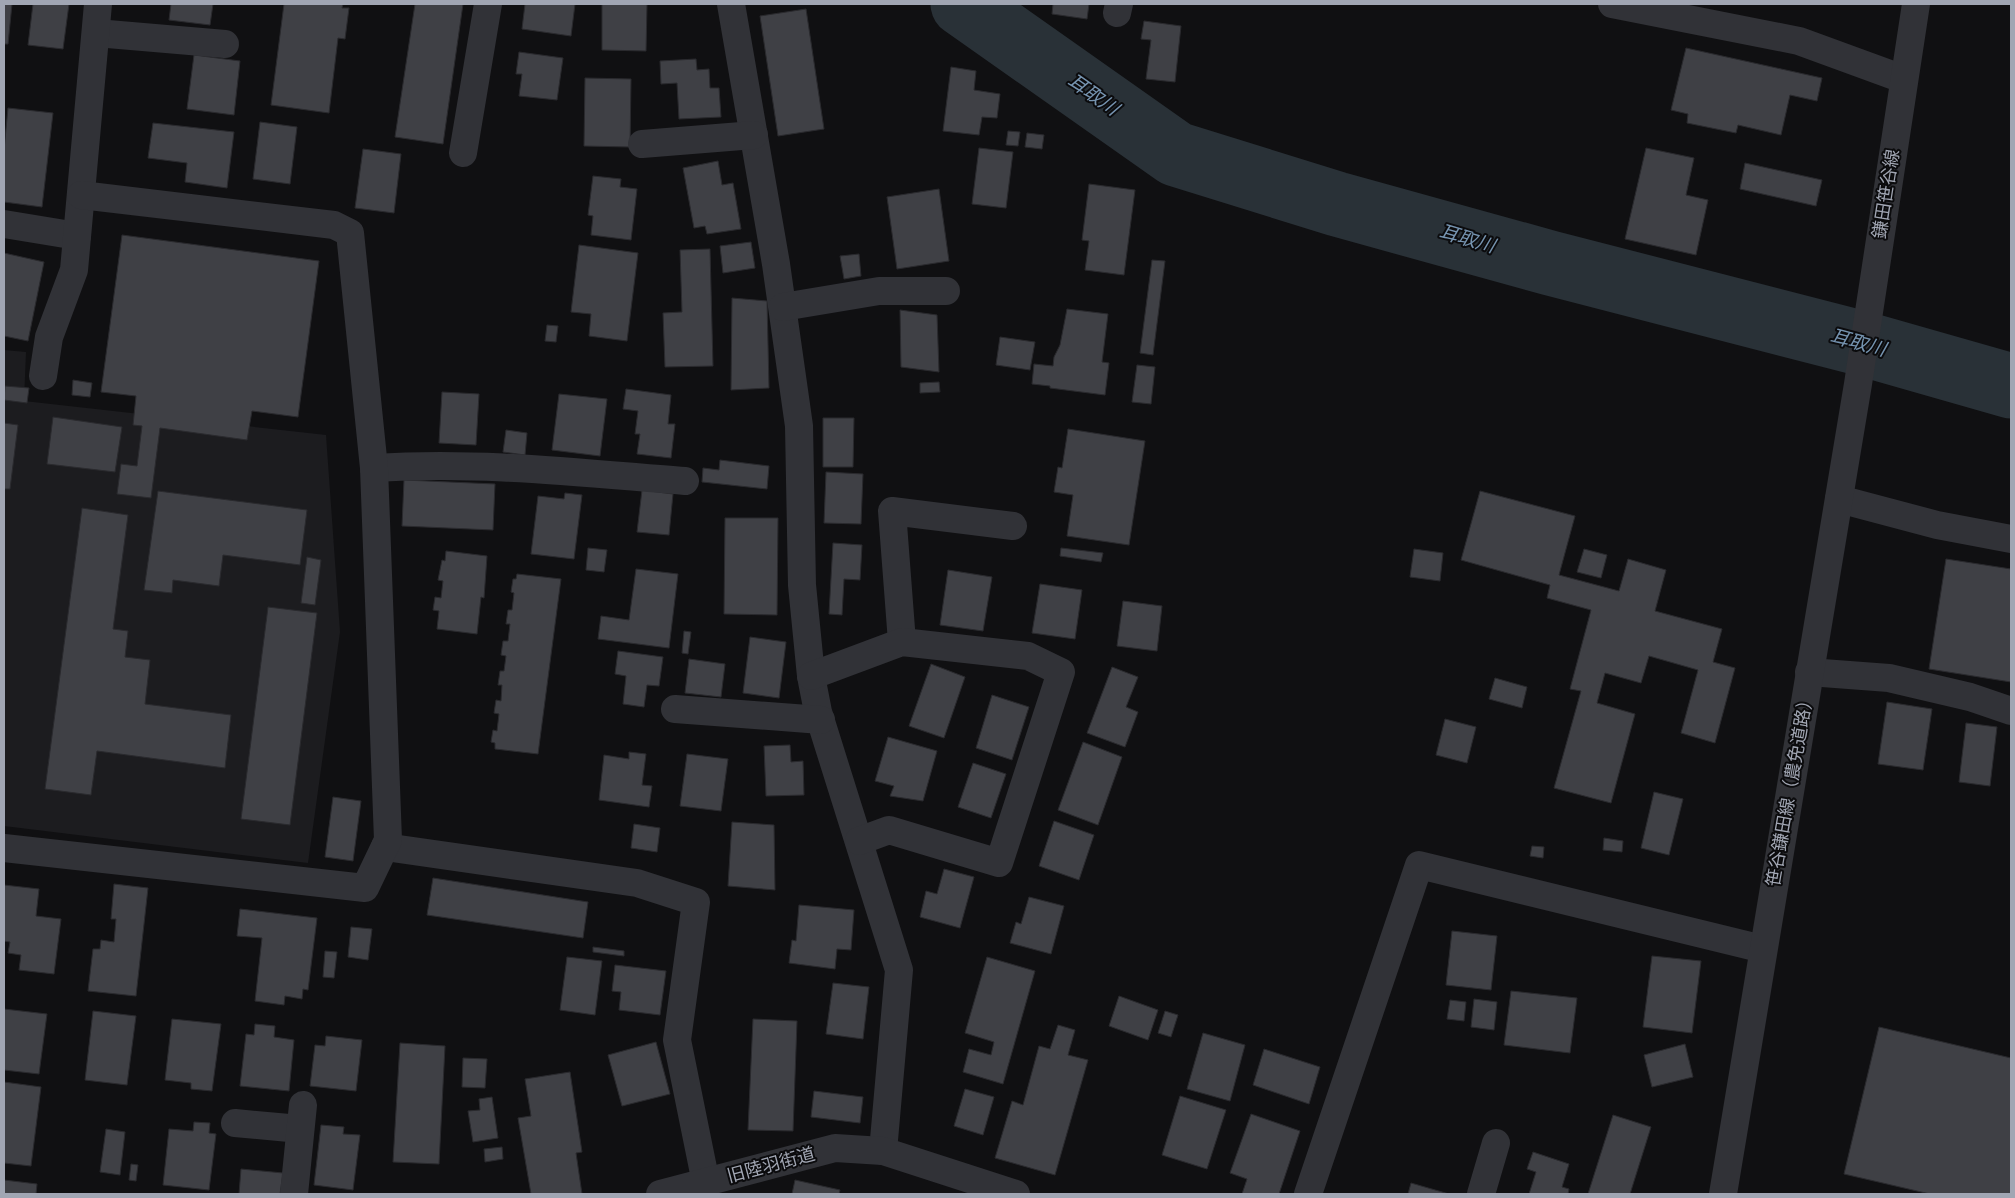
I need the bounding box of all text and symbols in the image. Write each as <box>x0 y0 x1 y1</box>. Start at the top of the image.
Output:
water label: 耳取川 <box>1063 70 1124 122</box>
street label: 鎌田笹谷線 <box>1868 148 1904 240</box>
water label: 耳取川 <box>1437 221 1499 258</box>
water label: 耳取川 <box>1828 325 1890 362</box>
street label: 笹谷鎌田線（農免道路） <box>1762 690 1818 888</box>
street label: 旧陸羽街道 <box>725 1143 817 1187</box>

